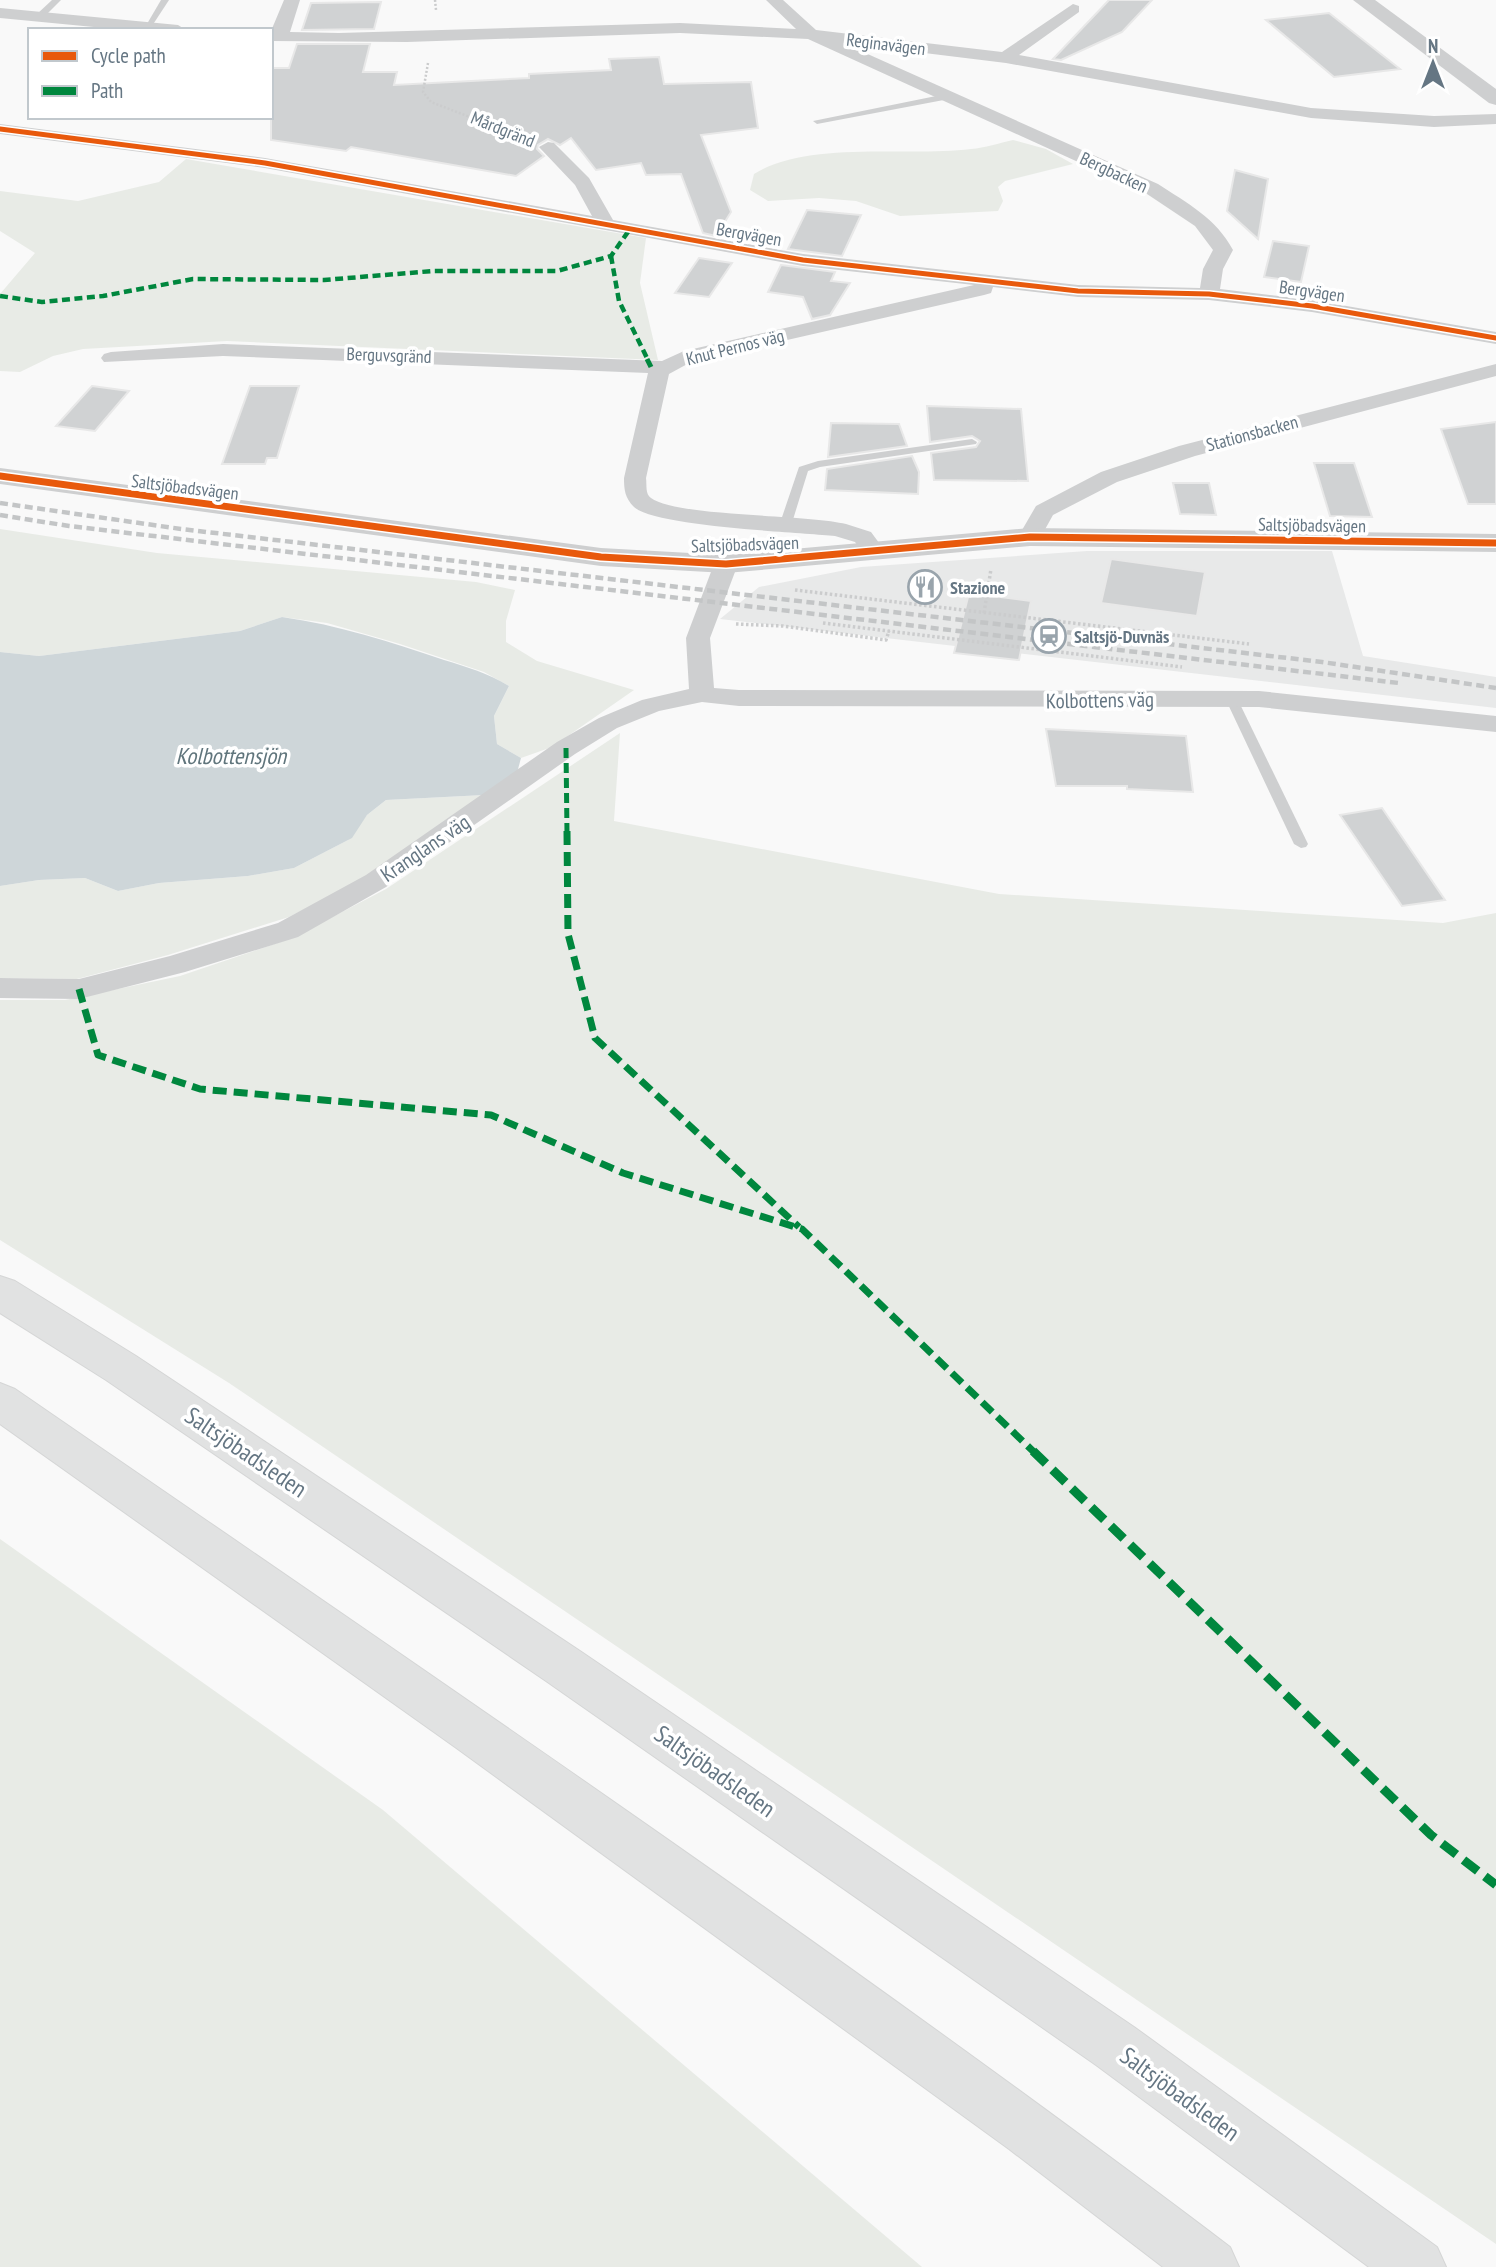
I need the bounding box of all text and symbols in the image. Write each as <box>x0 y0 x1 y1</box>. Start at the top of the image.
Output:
legend <box>28 28 273 119</box>
street label: Reginavägen <box>845 28 927 60</box>
north arrow <box>1398 28 1468 98</box>
text: N <box>1428 34 1438 58</box>
text: Cycle path <box>91 42 166 69</box>
text: Path <box>91 77 123 104</box>
street label: Mårdgränd <box>468 106 538 152</box>
street label: Bergbacken <box>1076 146 1152 198</box>
street label: Bergvägen <box>715 217 783 251</box>
street label: Bergvägen <box>1278 275 1346 307</box>
street label: Knut Pernos väg <box>684 324 786 370</box>
street label: Berguvsgränd <box>346 342 432 368</box>
street label: Stationsbacken <box>1204 410 1300 456</box>
street label: Saltsjöbadsvägen <box>130 469 240 505</box>
street label: Saltsjöbadsvägen <box>1258 513 1366 537</box>
street label: Saltsjöbadsvägen <box>691 531 799 557</box>
restaurant icon: Stazione <box>906 568 944 606</box>
place label: Stazione <box>950 576 1006 599</box>
station icon: Saltsjö-Duvnäs <box>1030 617 1068 655</box>
place label: Saltsjö-Duvnäs <box>1074 625 1169 648</box>
street label: Kolbottens väg <box>1046 686 1154 714</box>
water label: Kolbottensjön <box>176 741 288 770</box>
street label: Kranglans väg <box>375 808 475 888</box>
street label: Saltsjöbadsleden <box>179 1400 313 1504</box>
street label: Saltsjöbadsleden <box>649 1718 781 1824</box>
street label: Saltsjöbadsleden <box>1114 2040 1246 2148</box>

